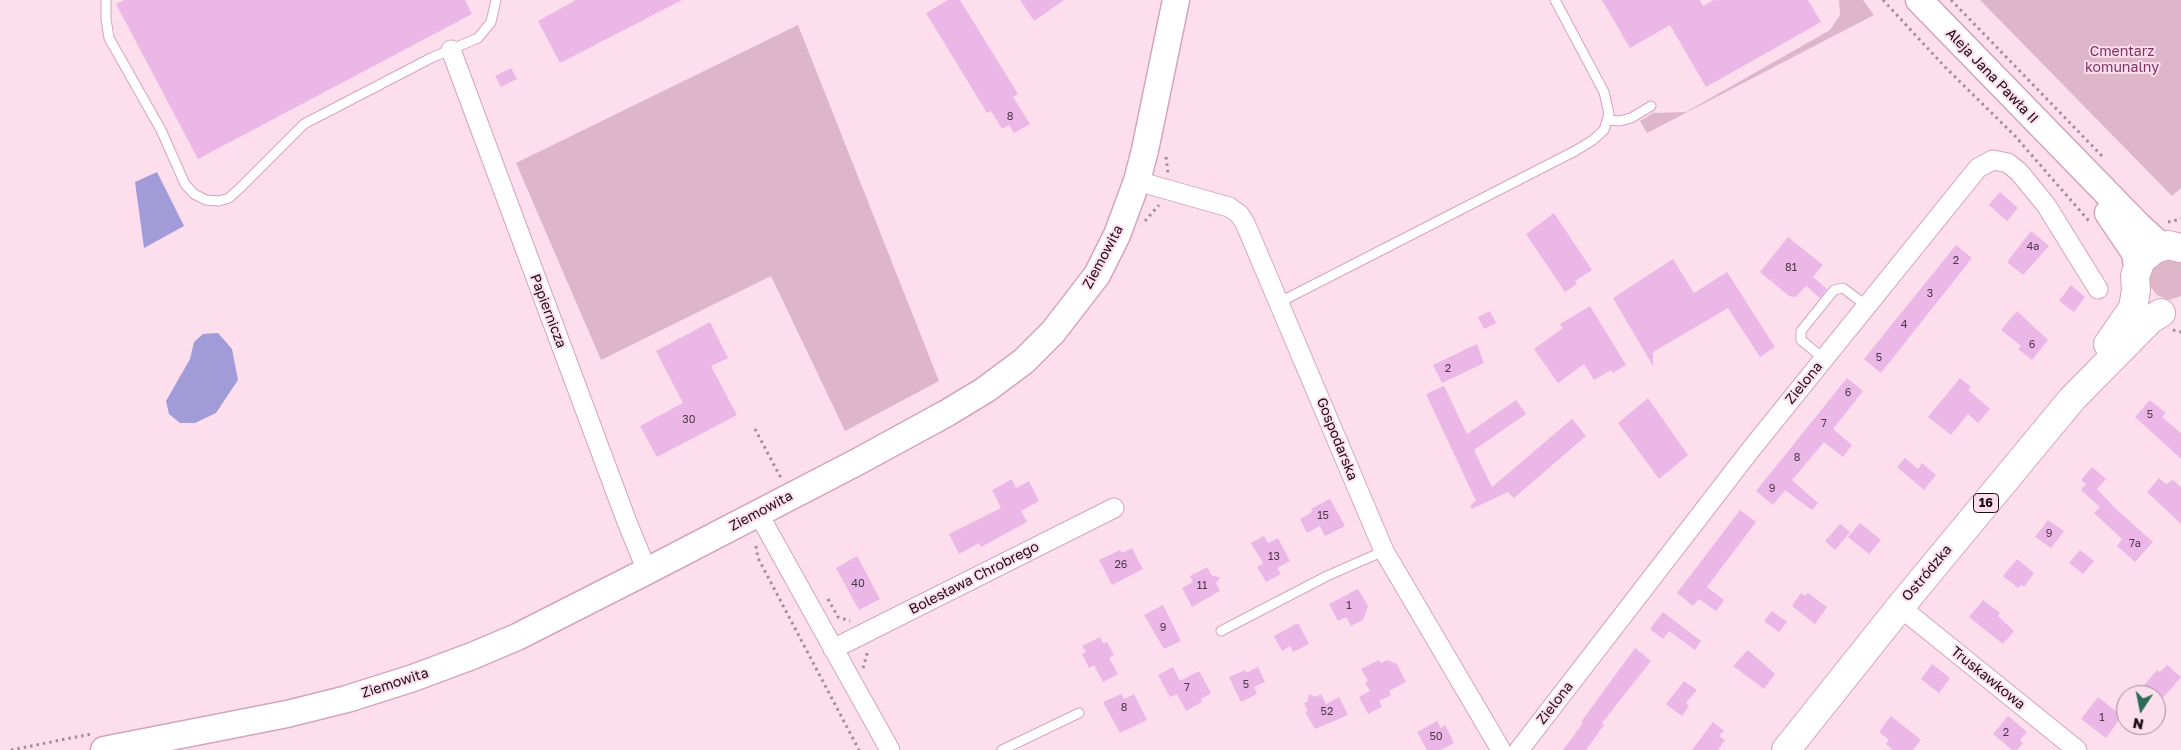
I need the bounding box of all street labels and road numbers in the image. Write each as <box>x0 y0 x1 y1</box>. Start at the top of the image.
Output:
street label: Aleja Jana Pawła II <box>1942 25 2042 127</box>
street label: Ziemowita <box>1079 222 1127 292</box>
street label: Papiernicza <box>526 272 570 350</box>
street label: Zielona <box>1782 358 1826 408</box>
street label: Gospodarska <box>1313 395 1361 483</box>
street label: Ziemowita <box>726 487 796 535</box>
road number: 16 <box>1974 493 1998 512</box>
street label: Bolesława Chrobrego <box>906 538 1042 618</box>
street label: Ostródzka <box>1899 541 1955 605</box>
street label: Truskawkowa <box>1948 643 2028 713</box>
street label: Ziemowita <box>359 664 431 702</box>
street label: Zielona <box>1533 678 1577 728</box>

